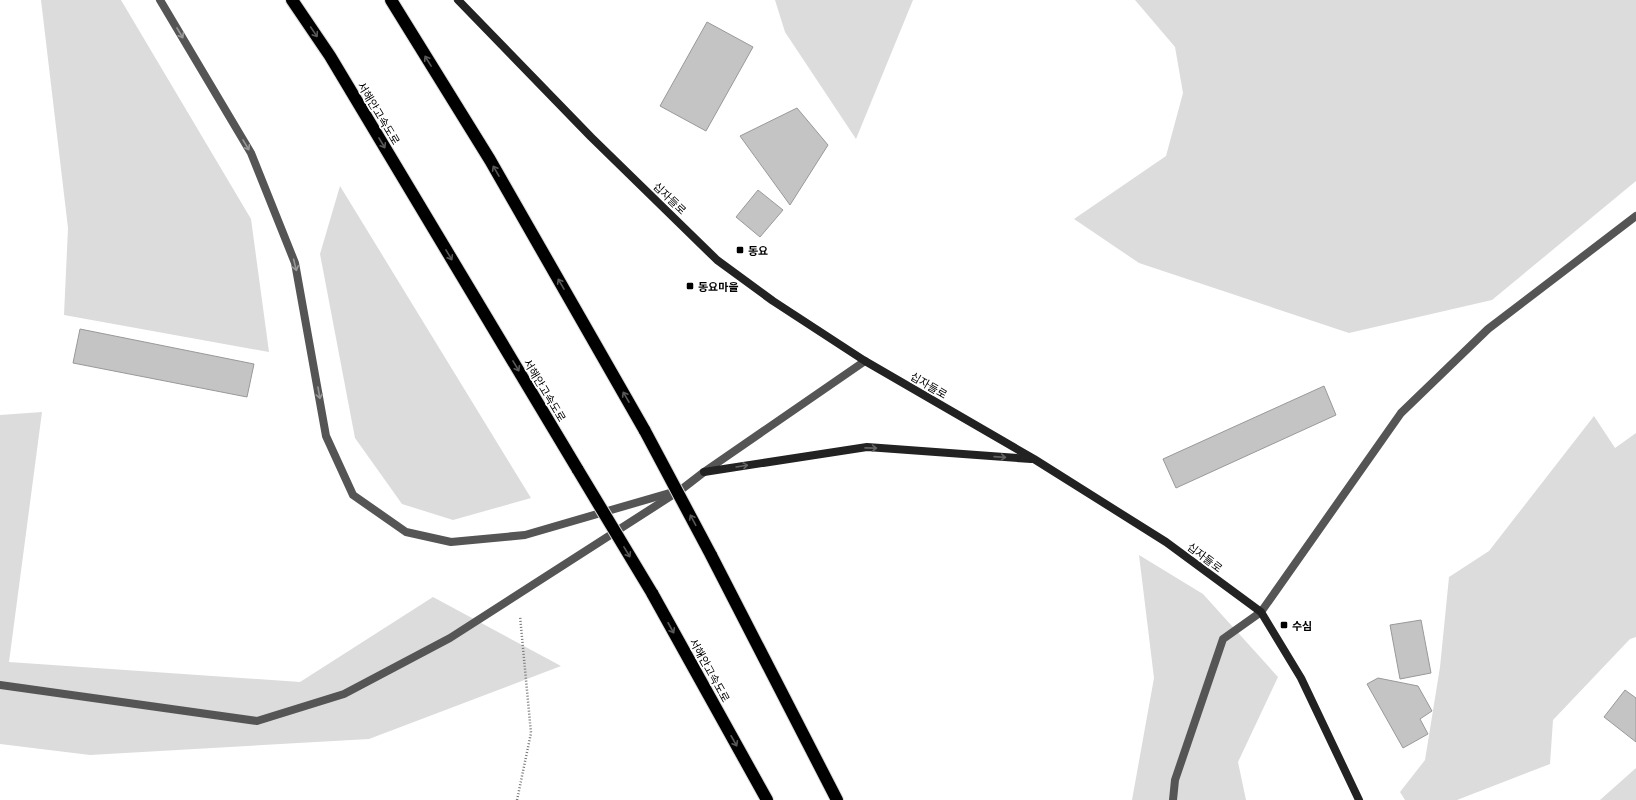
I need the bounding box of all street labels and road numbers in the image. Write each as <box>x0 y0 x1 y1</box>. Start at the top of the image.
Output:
street label: 서해안고속도로 <box>355 79 403 147</box>
street label: 십자들로 <box>651 179 689 217</box>
street label: 서해안고속도로 <box>521 356 569 424</box>
street label: 십자들로 <box>908 369 950 401</box>
street label: 십자들로 <box>1185 540 1225 574</box>
street label: 서해안고속도로 <box>687 636 733 704</box>

